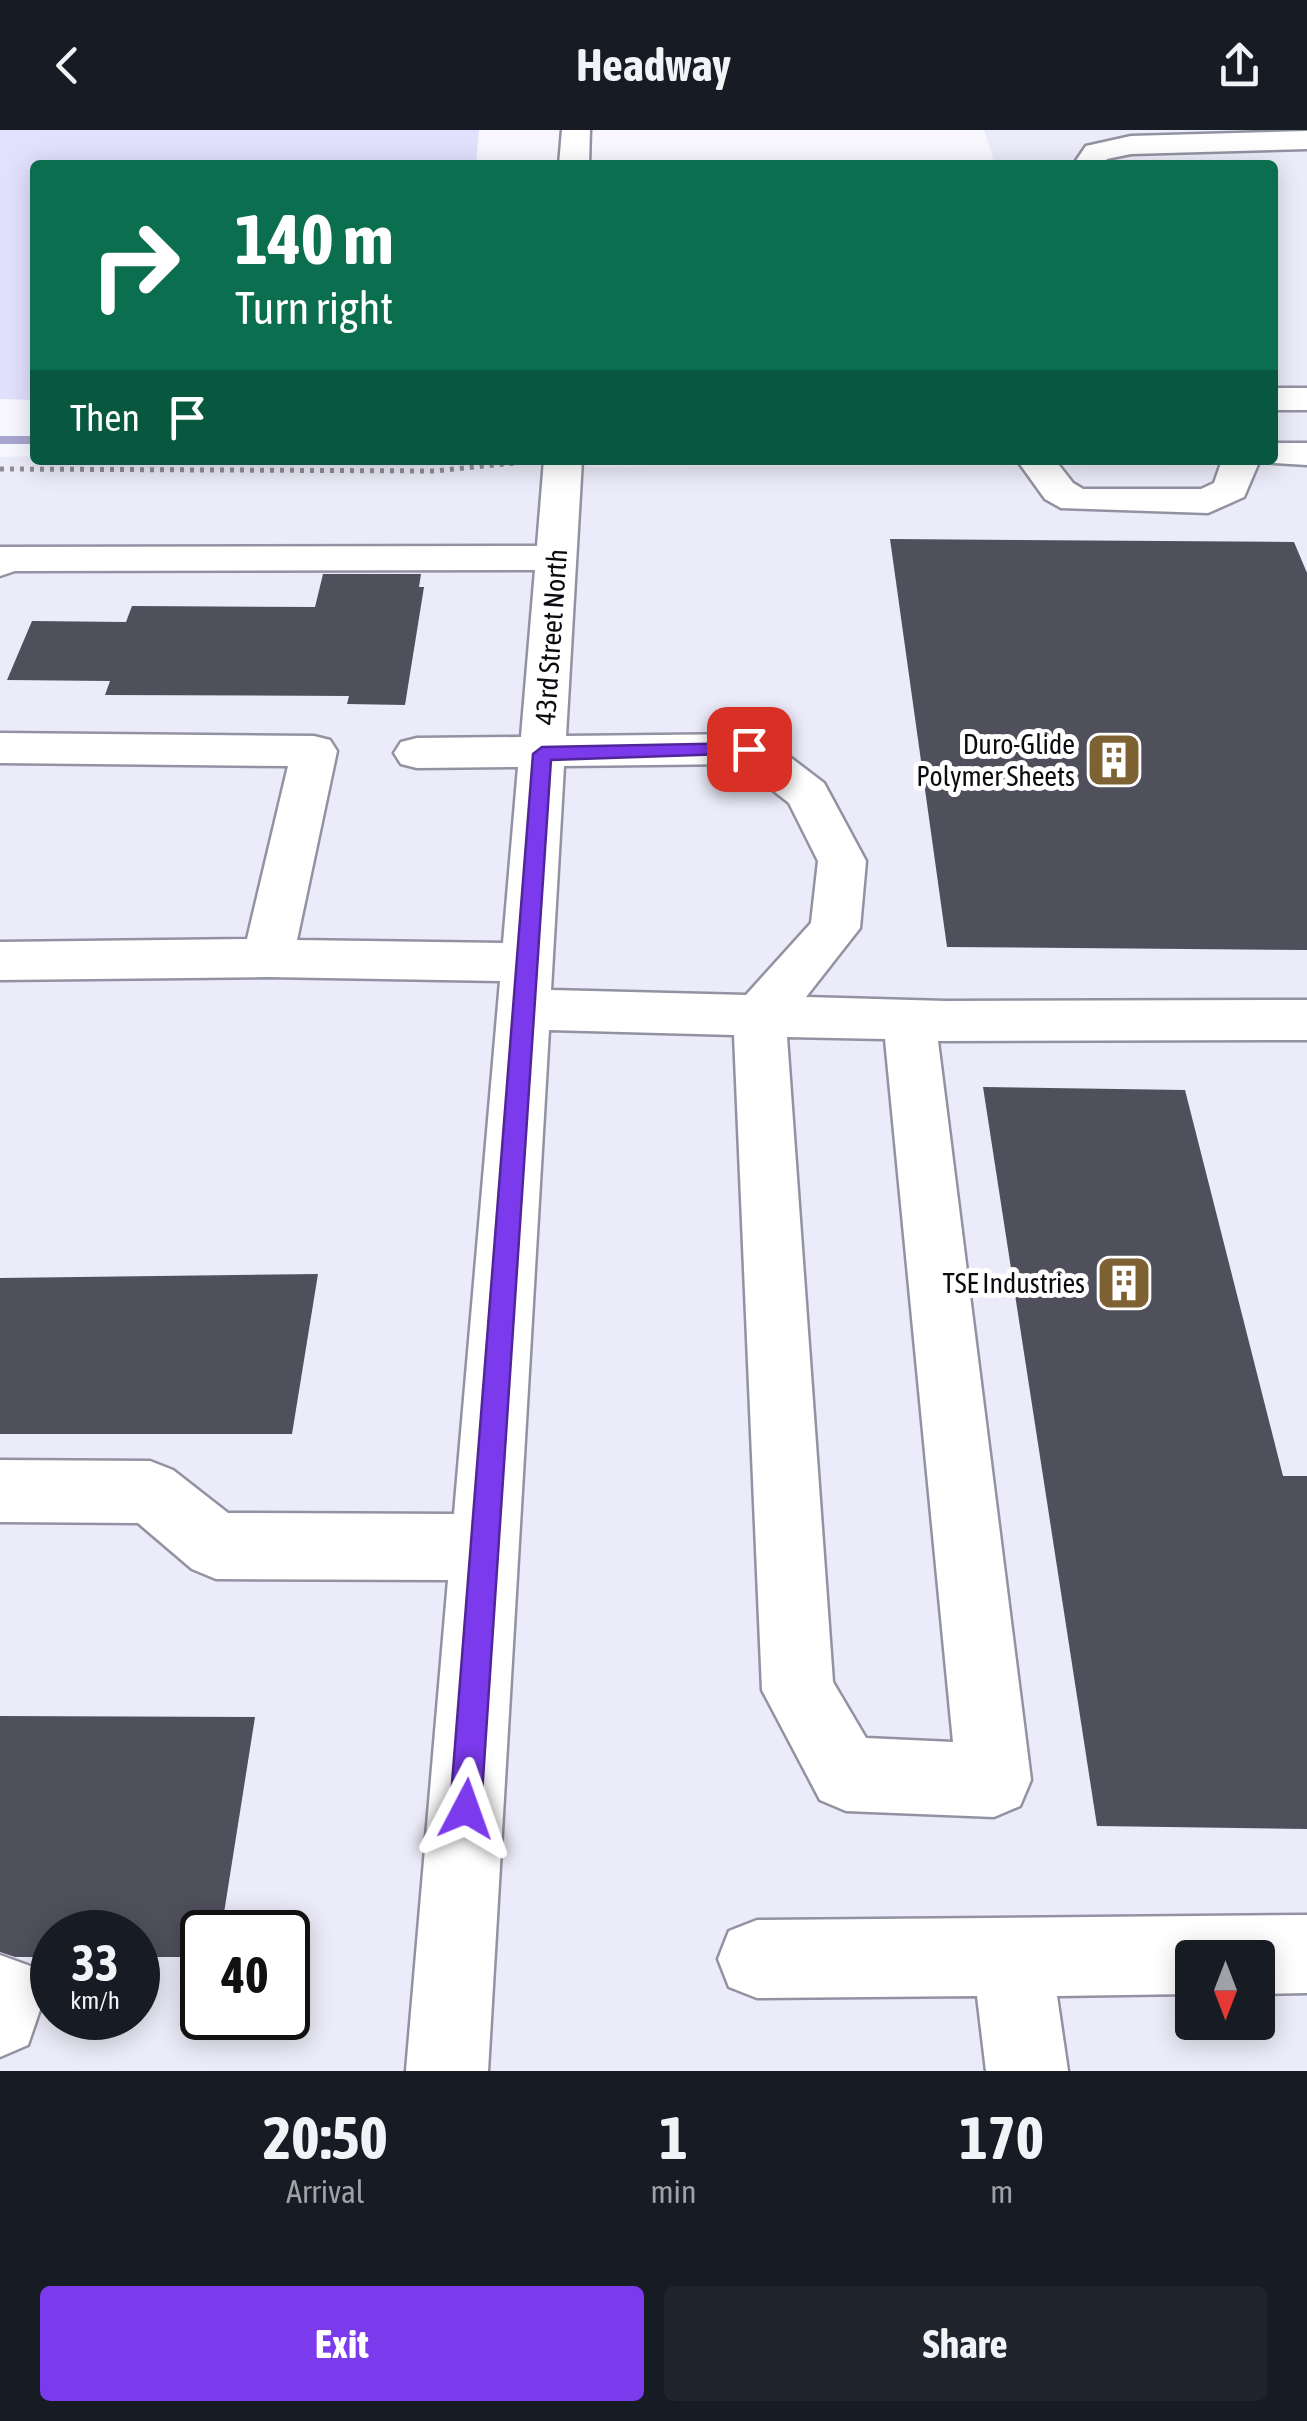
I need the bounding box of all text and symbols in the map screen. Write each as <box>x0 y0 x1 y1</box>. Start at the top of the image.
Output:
icon: back <box>40 38 95 93</box>
icon: share <box>1212 38 1267 93</box>
text: Headway <box>576 39 731 91</box>
text: 140 m <box>235 199 394 279</box>
icon: right <box>70 200 200 330</box>
text: Turn right <box>235 282 393 334</box>
icon: arrive <box>160 390 215 445</box>
text: Then <box>70 396 140 439</box>
street label: 43rd Street North <box>529 548 573 726</box>
pin <box>707 707 792 792</box>
icon: arrive <box>722 722 777 777</box>
place label: Duro-Glide Polymer Sheets <box>916 728 1075 792</box>
building icon: Duro-Glide Polymer Sheets <box>1084 730 1144 790</box>
building icon: TSE Industries <box>1094 1253 1154 1313</box>
place label: TSE Industries <box>942 1267 1085 1299</box>
position arrow <box>414 1757 518 1861</box>
speed limit sign: 40 <box>180 1910 310 2040</box>
text: 33 <box>71 1934 118 1992</box>
north arrow <box>1175 1940 1275 2040</box>
map controls <box>1175 1940 1275 2040</box>
text: km/h <box>70 1986 120 2014</box>
text: 20:50 <box>263 2103 388 2172</box>
text: 1 <box>659 2103 688 2172</box>
text: 170 <box>959 2103 1044 2172</box>
text: Arrival <box>286 2173 364 2210</box>
text: min <box>651 2173 696 2210</box>
text: m <box>990 2173 1013 2210</box>
button: Exit <box>40 2286 644 2401</box>
button: Share <box>664 2286 1267 2401</box>

